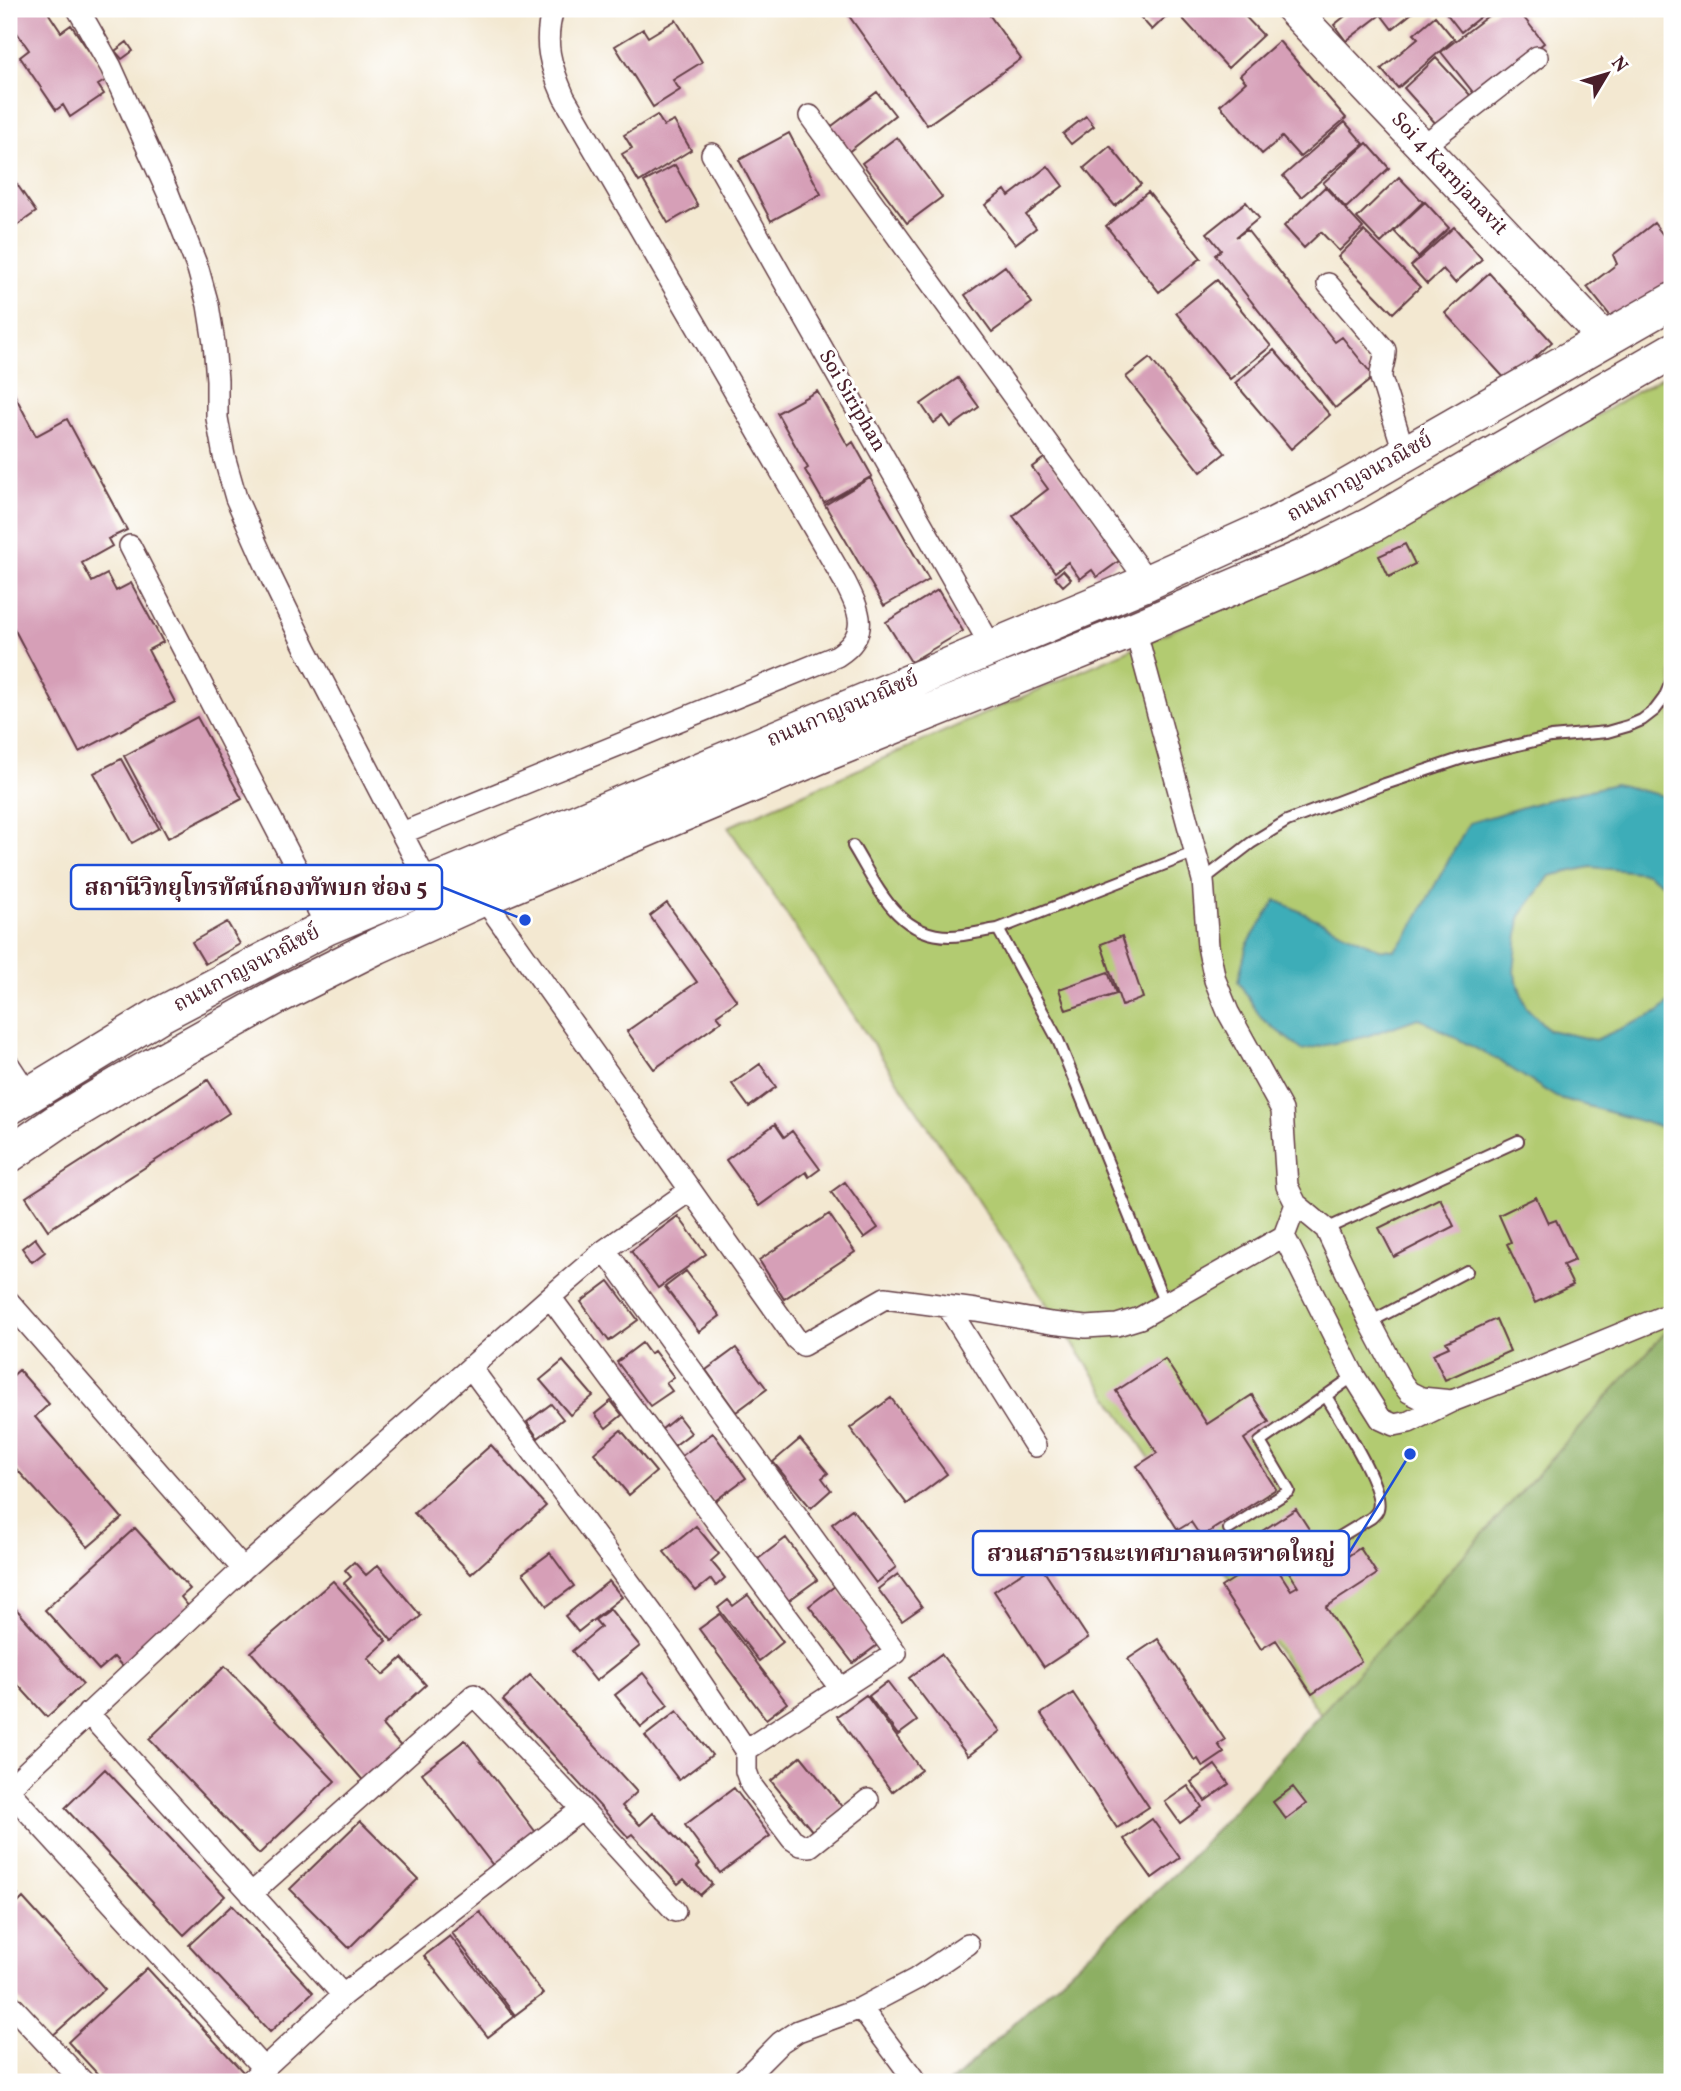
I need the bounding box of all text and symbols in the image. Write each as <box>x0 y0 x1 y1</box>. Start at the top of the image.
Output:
north arrow <box>1572 38 1642 108</box>
text: N <box>1604 51 1633 78</box>
street label: Soi 4 Karnjanavit <box>1384 106 1514 242</box>
street label: Soi Siriphan <box>811 345 893 457</box>
street label: ถนนกาญจนวณิชย์ <box>1282 426 1438 530</box>
street label: ถนนกาญจนวณิชย์ <box>763 665 923 755</box>
callout: สถานีวิทยุโทรทัศน์กองทัพบก ช่อง 5 <box>71 865 442 909</box>
text: สถานีวิทยุโทรทัศน์กองทัพบก ช่อง 5 <box>85 871 427 905</box>
street label: ถนนกาญจนวณิชย์ <box>169 918 325 1020</box>
callout: สวนสาธารณะเทศบาลนครหาดใหญ่ <box>973 1531 1349 1575</box>
text: สวนสาธารณะเทศบาลนครหาดใหญ่ <box>987 1537 1335 1571</box>

